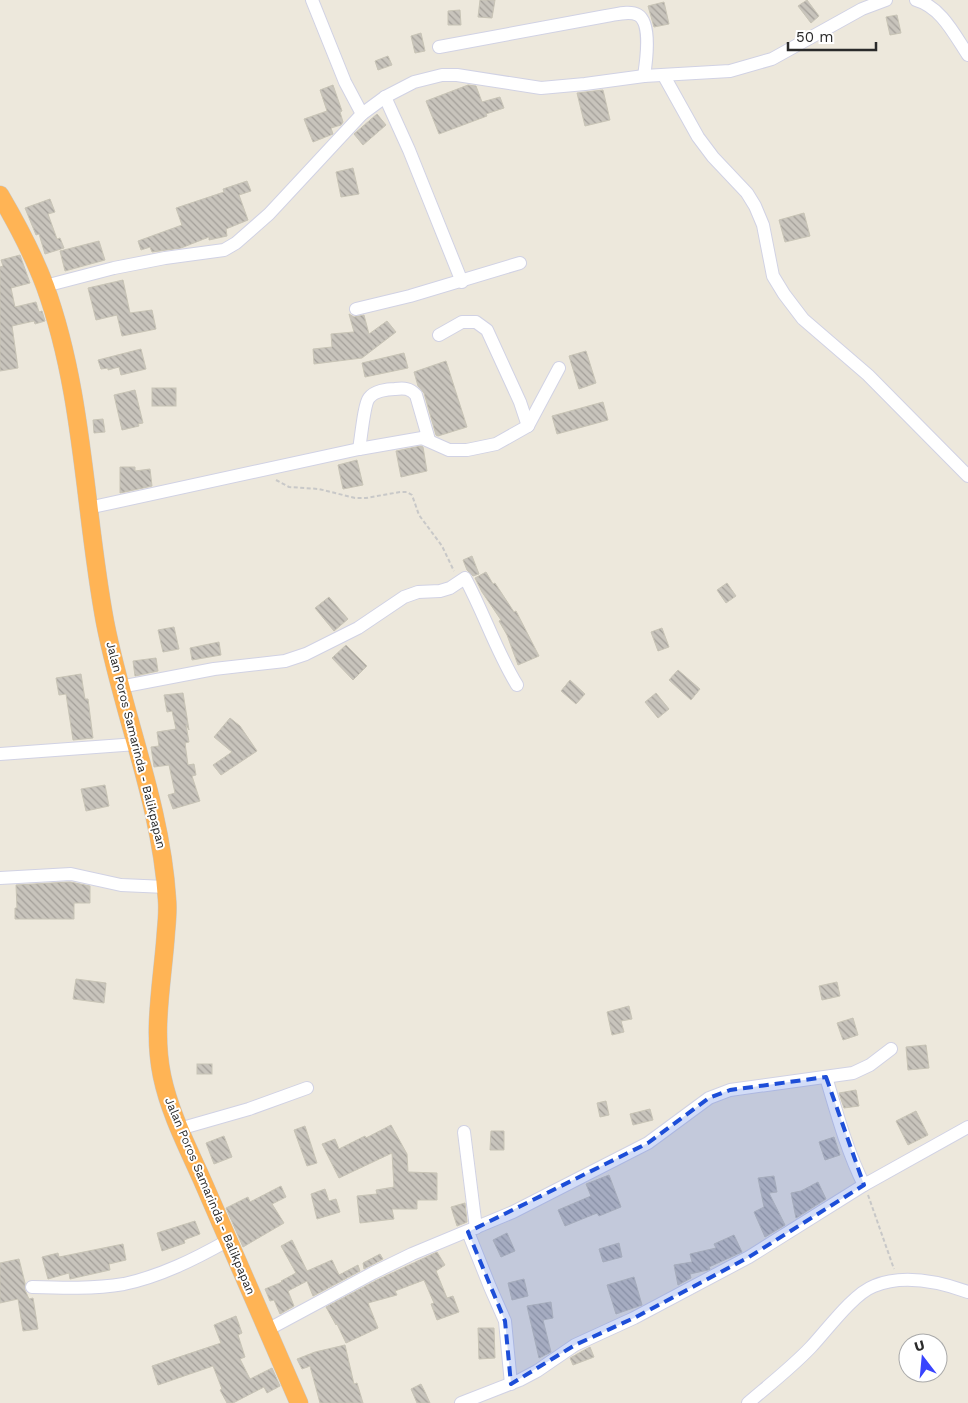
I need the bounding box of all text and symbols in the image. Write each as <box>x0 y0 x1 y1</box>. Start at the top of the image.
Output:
scale bar <box>788 20 876 52</box>
text: 50 m <box>796 28 833 46</box>
street label: Jalan Poros Samarinda - Balikpapan <box>103 640 169 850</box>
street label: Jalan Poros Samarinda - Balikpapan <box>162 1095 258 1297</box>
north arrow <box>898 1333 948 1383</box>
text: U <box>912 1336 926 1355</box>

